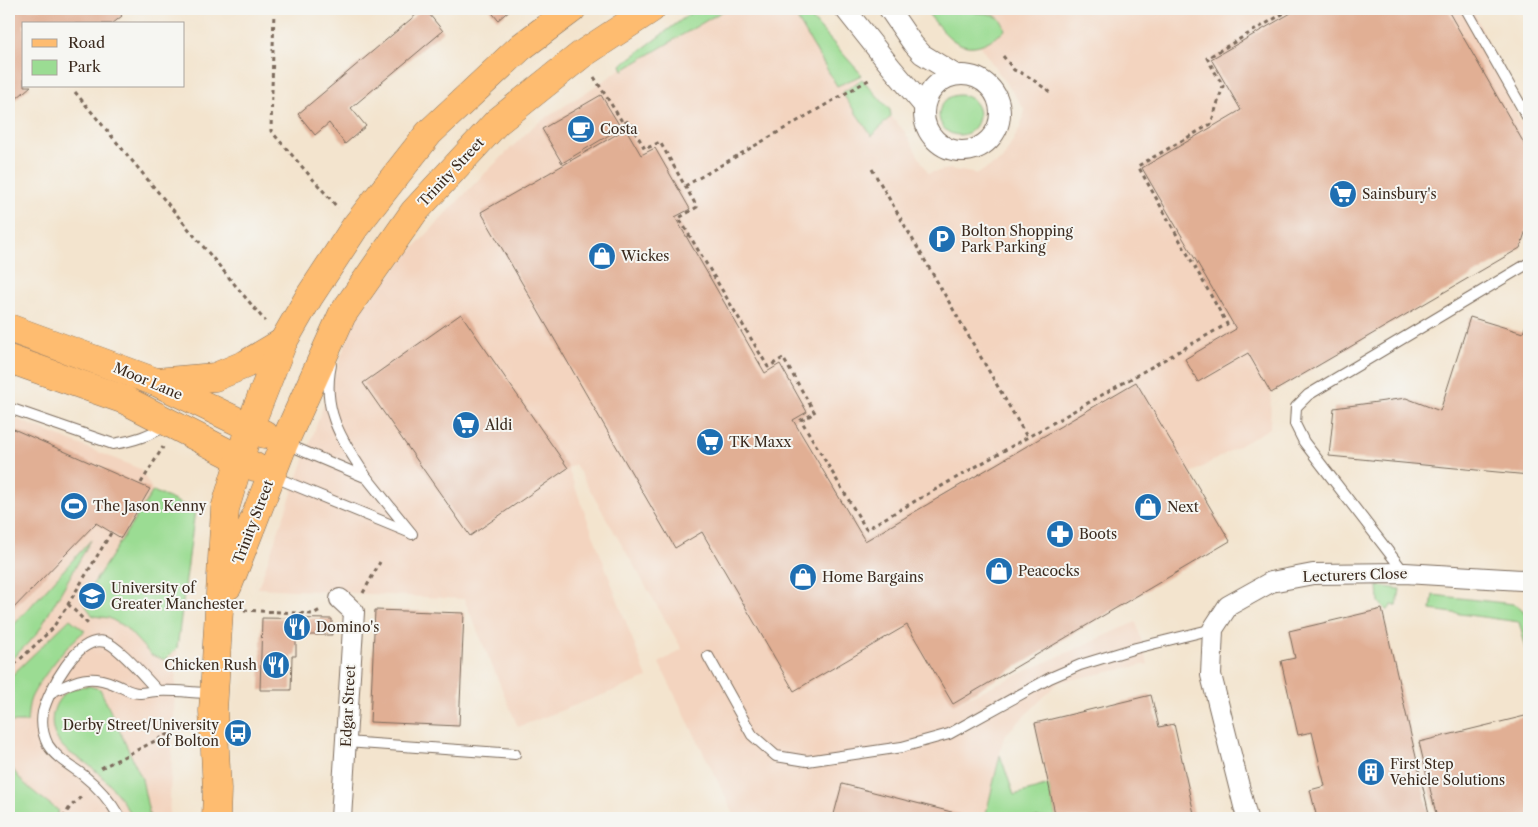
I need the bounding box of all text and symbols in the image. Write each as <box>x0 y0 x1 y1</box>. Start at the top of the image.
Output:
legend <box>22 22 185 88</box>
text: Road <box>68 33 105 52</box>
text: Park <box>68 57 102 76</box>
cafe icon: Costa <box>566 114 596 144</box>
place label: Costa <box>600 120 638 138</box>
street label: Trinity Street <box>414 133 488 211</box>
supermarket icon: Sainsbury's <box>1328 179 1358 209</box>
place label: Sainsbury's <box>1362 185 1437 203</box>
place label: Bolton Shopping Park Parking <box>961 222 1074 256</box>
parking icon: Bolton Shopping Park Parking <box>927 224 957 254</box>
shop icon: Wickes <box>587 241 617 271</box>
place label: Wickes <box>620 247 669 265</box>
street label: Moor Lane <box>111 358 185 404</box>
supermarket icon: Aldi <box>451 410 481 440</box>
place label: Aldi <box>484 416 512 434</box>
supermarket icon: TK Maxx <box>695 427 725 457</box>
place label: TK Maxx <box>729 433 792 451</box>
street label: Trinity Street <box>229 477 277 567</box>
sports icon: The Jason Kenny <box>59 491 89 521</box>
shop icon: Next <box>1133 492 1163 522</box>
place label: The Jason Kenny <box>93 497 207 515</box>
place label: Next <box>1167 498 1199 516</box>
pharmacy icon: Boots <box>1045 519 1075 549</box>
place label: Boots <box>1079 525 1117 543</box>
shop icon: Peacocks <box>984 556 1014 586</box>
shop icon: Home Bargains <box>788 562 818 592</box>
place label: Peacocks <box>1018 562 1080 580</box>
street label: Lecturers Close <box>1302 564 1408 586</box>
place label: Home Bargains <box>822 568 924 586</box>
place label: University of Greater Manchester <box>111 579 244 613</box>
school or university icon: University of Greater Manchester <box>77 581 107 611</box>
restaurant icon: Domino's <box>282 612 312 642</box>
place label: Domino's <box>316 618 379 636</box>
restaurant icon: Chicken Rush <box>261 650 291 680</box>
place label: Chicken Rush <box>164 656 257 674</box>
street label: Edgar Street <box>337 665 359 747</box>
place label: Derby Street/University of Bolton <box>63 716 219 750</box>
bus stop icon: Derby Street/University of Bolton <box>223 718 253 748</box>
place label: First Step Vehicle Solutions <box>1389 755 1505 789</box>
building icon: First Step Vehicle Solutions <box>1356 757 1386 787</box>

